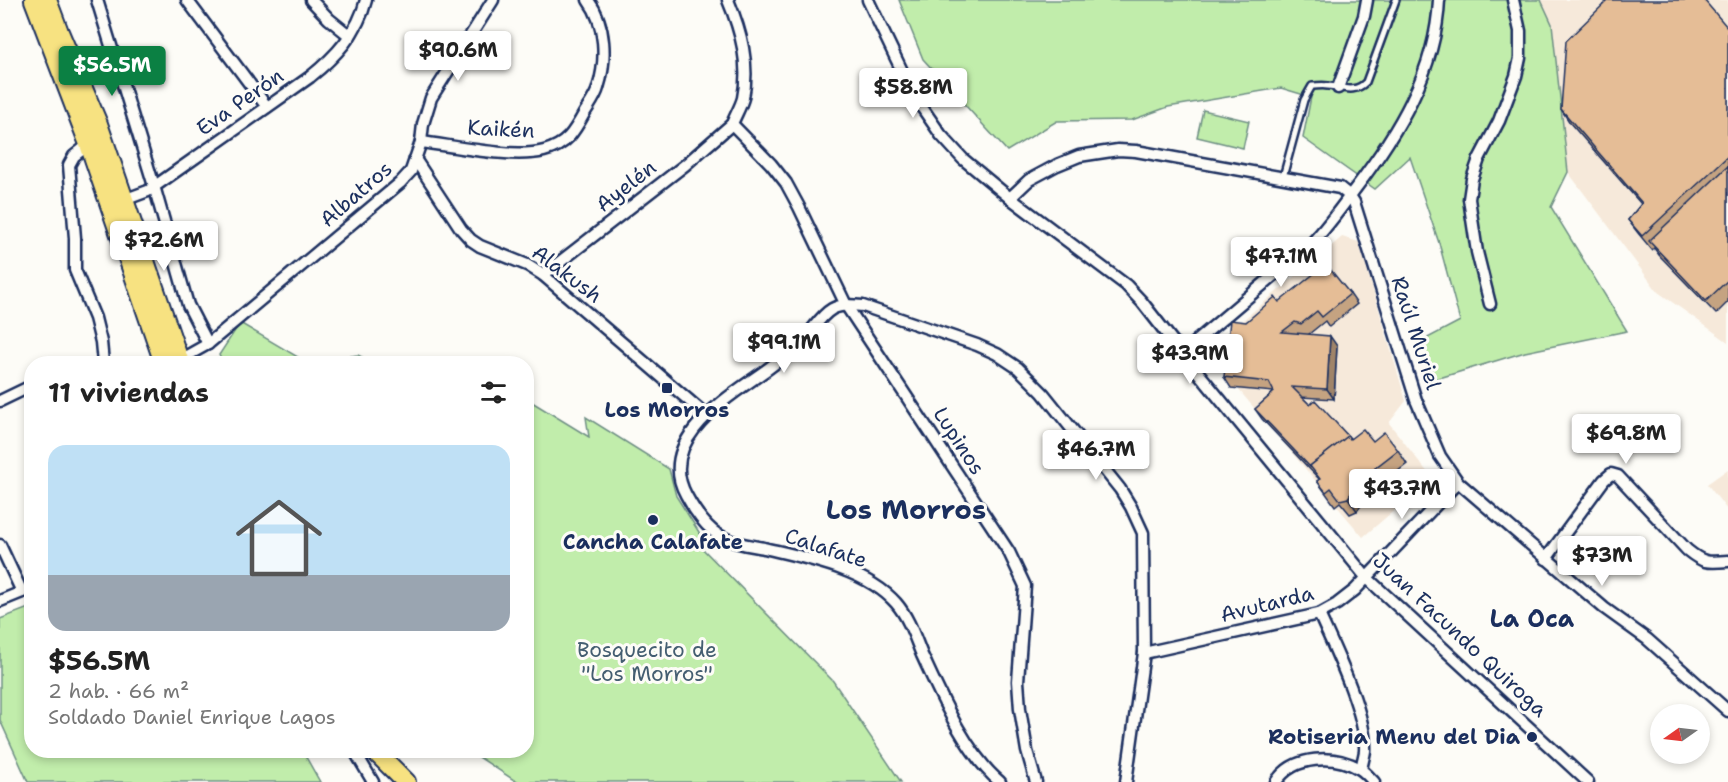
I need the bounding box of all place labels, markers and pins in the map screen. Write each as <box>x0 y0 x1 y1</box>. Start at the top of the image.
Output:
pin: $90.6M <box>409 31 507 82</box>
pin: $56.5M <box>63 46 161 97</box>
pin: $58.8M <box>864 68 962 119</box>
pin: $72.6M <box>115 221 213 272</box>
pin: $47.1M <box>1232 237 1330 288</box>
pin: $99.1M <box>735 323 833 374</box>
pin: $43.9M <box>1141 334 1239 385</box>
marker: Los Morros <box>660 381 674 395</box>
place label: Los Morros <box>605 396 729 424</box>
pin: $69.8M <box>1577 414 1675 465</box>
pin: $46.7M <box>1047 430 1145 481</box>
pin: $43.7M <box>1353 469 1451 520</box>
marker: Cancha Calafate <box>646 513 660 527</box>
place label: Cancha Calafate <box>563 528 743 556</box>
pin: $73M <box>1566 536 1638 587</box>
place label: Rotiseria Menu del Dia <box>1268 723 1521 751</box>
marker: Rotiseria Menu del Dia <box>1525 730 1539 744</box>

